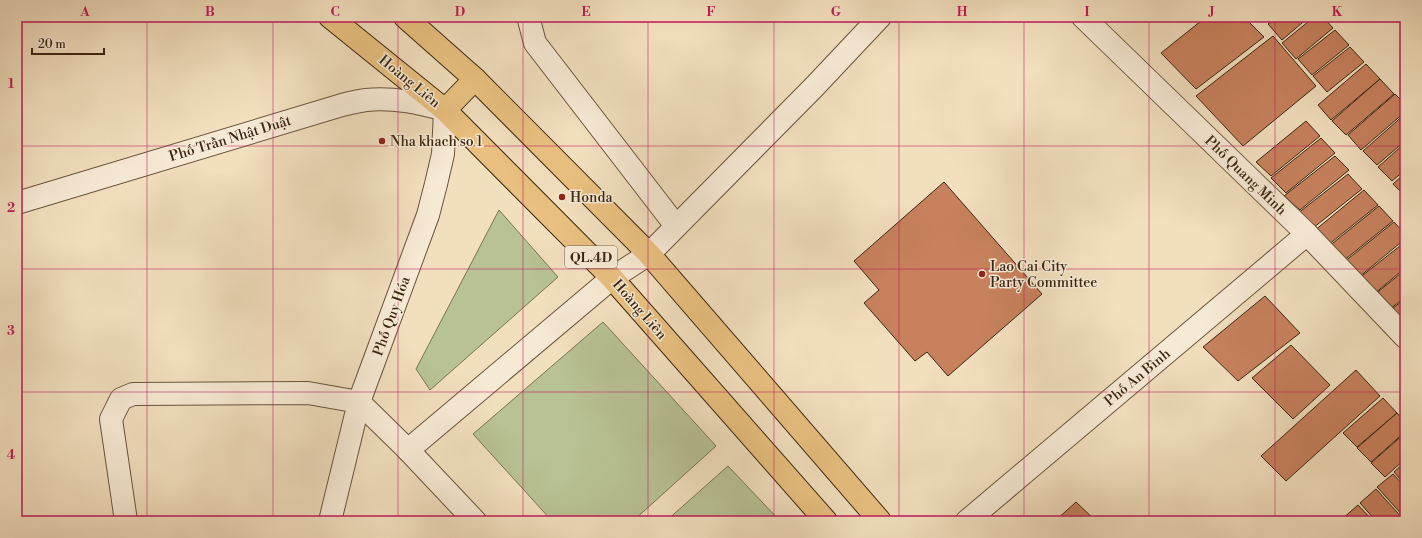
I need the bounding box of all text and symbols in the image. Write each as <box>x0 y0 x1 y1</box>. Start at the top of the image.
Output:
text: A <box>79 4 90 20</box>
text: B <box>205 4 215 20</box>
text: C <box>330 4 340 20</box>
text: D <box>455 4 465 20</box>
text: E <box>581 4 591 20</box>
text: F <box>706 4 716 20</box>
text: G <box>831 4 842 20</box>
text: H <box>957 4 968 20</box>
text: I <box>1084 4 1090 20</box>
text: J <box>1207 4 1215 20</box>
text: K <box>1332 4 1343 20</box>
scale bar <box>32 30 104 56</box>
text: 20 m <box>38 37 66 52</box>
street label: Hoàng Liên <box>375 52 444 112</box>
text: 1 <box>8 76 15 92</box>
street label: Phố Trần Nhật Duật <box>167 112 294 166</box>
street label: Phố Quang Minh <box>1201 132 1290 220</box>
place label: Nha khach so 1 <box>390 133 483 151</box>
marker: Nha khach so 1 <box>377 136 387 146</box>
place label: Honda <box>570 189 613 207</box>
marker: Honda <box>557 192 567 202</box>
text: 2 <box>7 200 15 216</box>
road number: QL.4D <box>565 246 617 268</box>
place label: Lao Cai City Party Committee <box>990 258 1097 292</box>
marker: Lao Cai City Party Committee <box>977 269 987 279</box>
street label: Phố Quy Hóa <box>369 273 415 359</box>
street label: Hoàng Liên <box>608 276 671 344</box>
text: 3 <box>7 323 15 339</box>
street label: Phố An Bình <box>1101 345 1175 411</box>
text: 4 <box>7 447 16 463</box>

